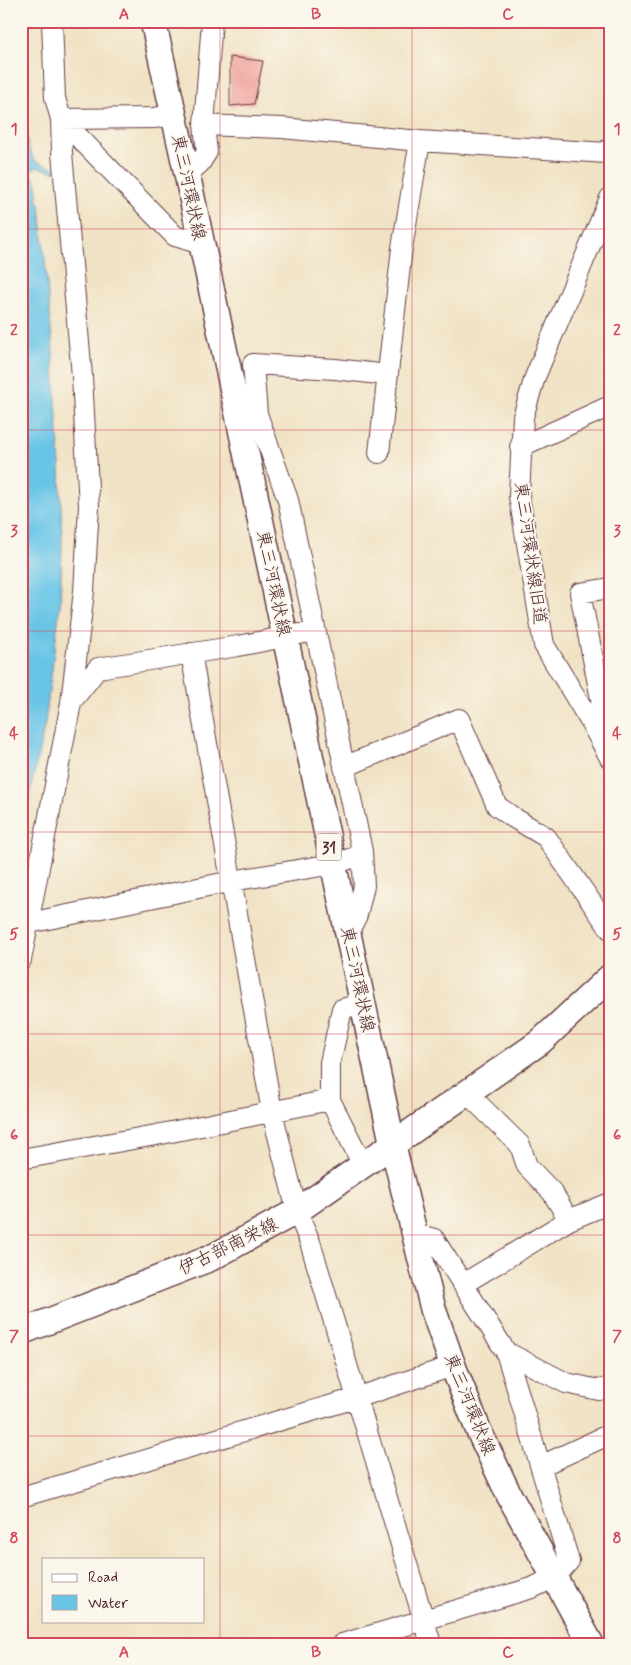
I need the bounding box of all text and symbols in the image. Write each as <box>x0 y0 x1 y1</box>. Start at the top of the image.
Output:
text: A <box>119 4 129 25</box>
text: B <box>311 4 321 25</box>
text: C <box>502 4 514 25</box>
text: 1 <box>10 119 18 140</box>
text: 1 <box>613 119 621 140</box>
street label: 東三河環状線 <box>165 132 211 243</box>
text: 2 <box>10 320 18 341</box>
text: 2 <box>613 320 621 341</box>
street label: 東三河環状線旧道 <box>508 480 552 626</box>
text: 3 <box>10 521 18 542</box>
text: 3 <box>613 521 621 542</box>
street label: 東三河環状線 <box>250 528 296 639</box>
text: 4 <box>9 723 19 744</box>
text: 4 <box>612 723 622 744</box>
road number: 31 <box>316 834 342 860</box>
text: 5 <box>9 924 19 945</box>
street label: 東三河環状線 <box>334 924 380 1035</box>
text: 5 <box>612 924 622 945</box>
text: 6 <box>10 1125 18 1146</box>
text: 6 <box>613 1125 621 1146</box>
street label: 伊古部南栄線 <box>175 1212 282 1281</box>
text: 7 <box>9 1326 19 1347</box>
text: 7 <box>612 1326 622 1347</box>
street label: 東三河環状線 <box>438 1350 500 1459</box>
text: 8 <box>9 1528 19 1549</box>
text: 8 <box>612 1528 622 1549</box>
legend <box>42 1558 205 1622</box>
text: Road <box>88 1568 118 1588</box>
text: Water <box>88 1594 128 1614</box>
text: A <box>119 1642 129 1663</box>
text: B <box>311 1642 321 1663</box>
text: C <box>502 1642 514 1663</box>

